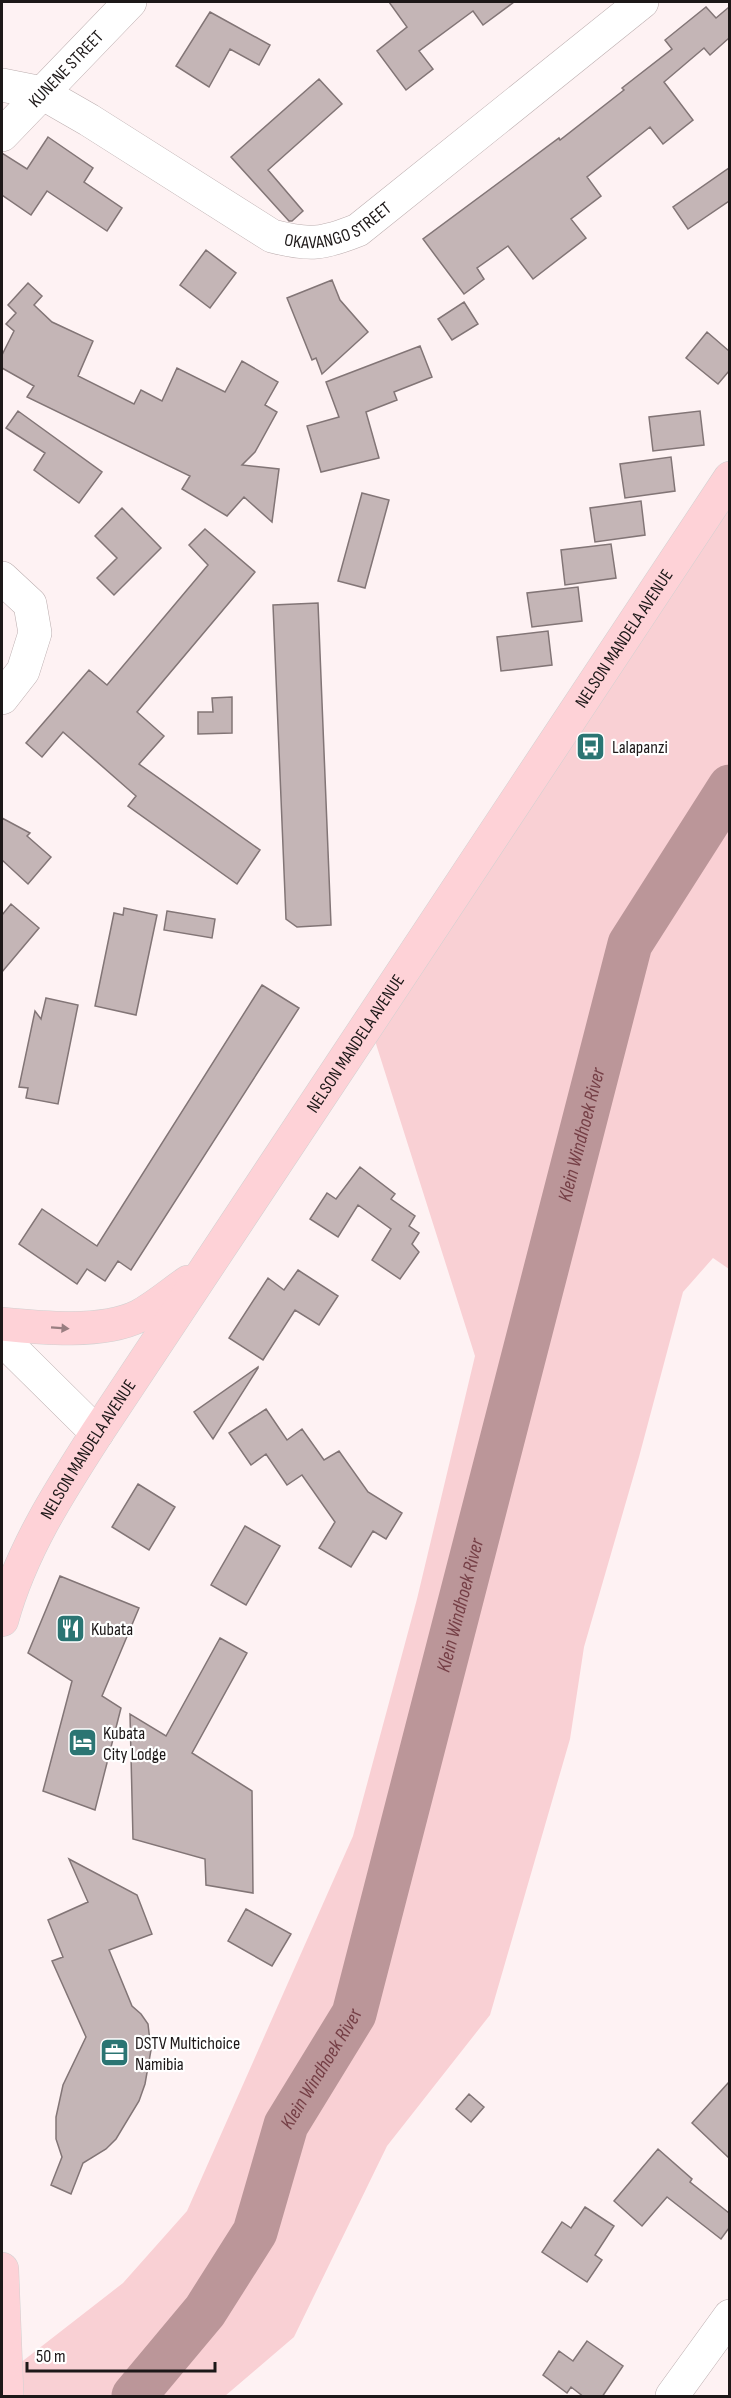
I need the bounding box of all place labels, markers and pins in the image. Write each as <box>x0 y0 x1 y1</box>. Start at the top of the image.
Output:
bus stop icon: Lalapanzi <box>575 731 607 763</box>
place label: Lalapanzi <box>612 737 668 758</box>
restaurant icon: Kubata <box>54 1613 86 1645</box>
place label: Kubata <box>91 1619 133 1640</box>
place label: Kubata City Lodge <box>103 1723 166 1765</box>
hotel icon: Kubata City Lodge <box>66 1727 98 1759</box>
place label: DSTV Multichoice Namibia <box>135 2033 240 2075</box>
office icon: DSTV Multichoice Namibia <box>98 2037 130 2069</box>

